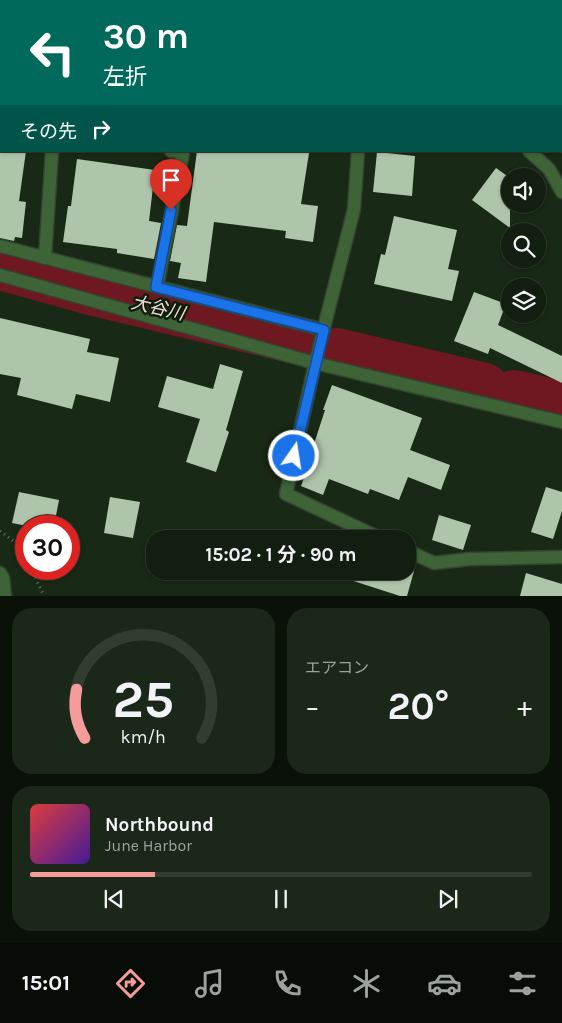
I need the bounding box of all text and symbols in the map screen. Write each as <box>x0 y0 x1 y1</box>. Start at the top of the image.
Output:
text: 30 m <box>103 16 189 57</box>
icon: left <box>20 20 85 85</box>
text: 左折 <box>103 64 147 90</box>
icon: right <box>87 115 115 143</box>
text: その先 <box>20 121 77 143</box>
pin <box>150 159 192 210</box>
icon: arrive <box>157 166 185 194</box>
map controls <box>501 168 546 323</box>
button: sound <box>501 168 546 213</box>
button: search <box>501 223 546 268</box>
button: layers <box>501 278 546 323</box>
water label: 大谷川 <box>129 291 189 325</box>
position arrow <box>267 429 319 481</box>
speed limit sign: 30 <box>15 515 80 580</box>
text: 15:02 · 1 分 · 90 m <box>206 544 356 566</box>
text: エアコン <box>305 658 369 677</box>
text: 25 <box>113 669 174 730</box>
text: 20° <box>388 684 449 729</box>
text: − <box>305 690 320 723</box>
text: + <box>517 690 532 723</box>
text: km/h <box>121 727 166 748</box>
text: Northbound <box>105 814 214 836</box>
text: June Harbor <box>105 836 192 855</box>
icon: previous <box>100 885 128 913</box>
icon: pause <box>267 885 295 913</box>
icon: next <box>434 885 462 913</box>
icon: directions <box>113 966 148 1001</box>
icon: music <box>192 966 227 1001</box>
icon: phone <box>270 966 305 1001</box>
icon: climate <box>349 966 384 1001</box>
icon: car <box>427 966 462 1001</box>
icon: filters <box>505 966 540 1001</box>
text: 15:01 <box>22 970 70 996</box>

